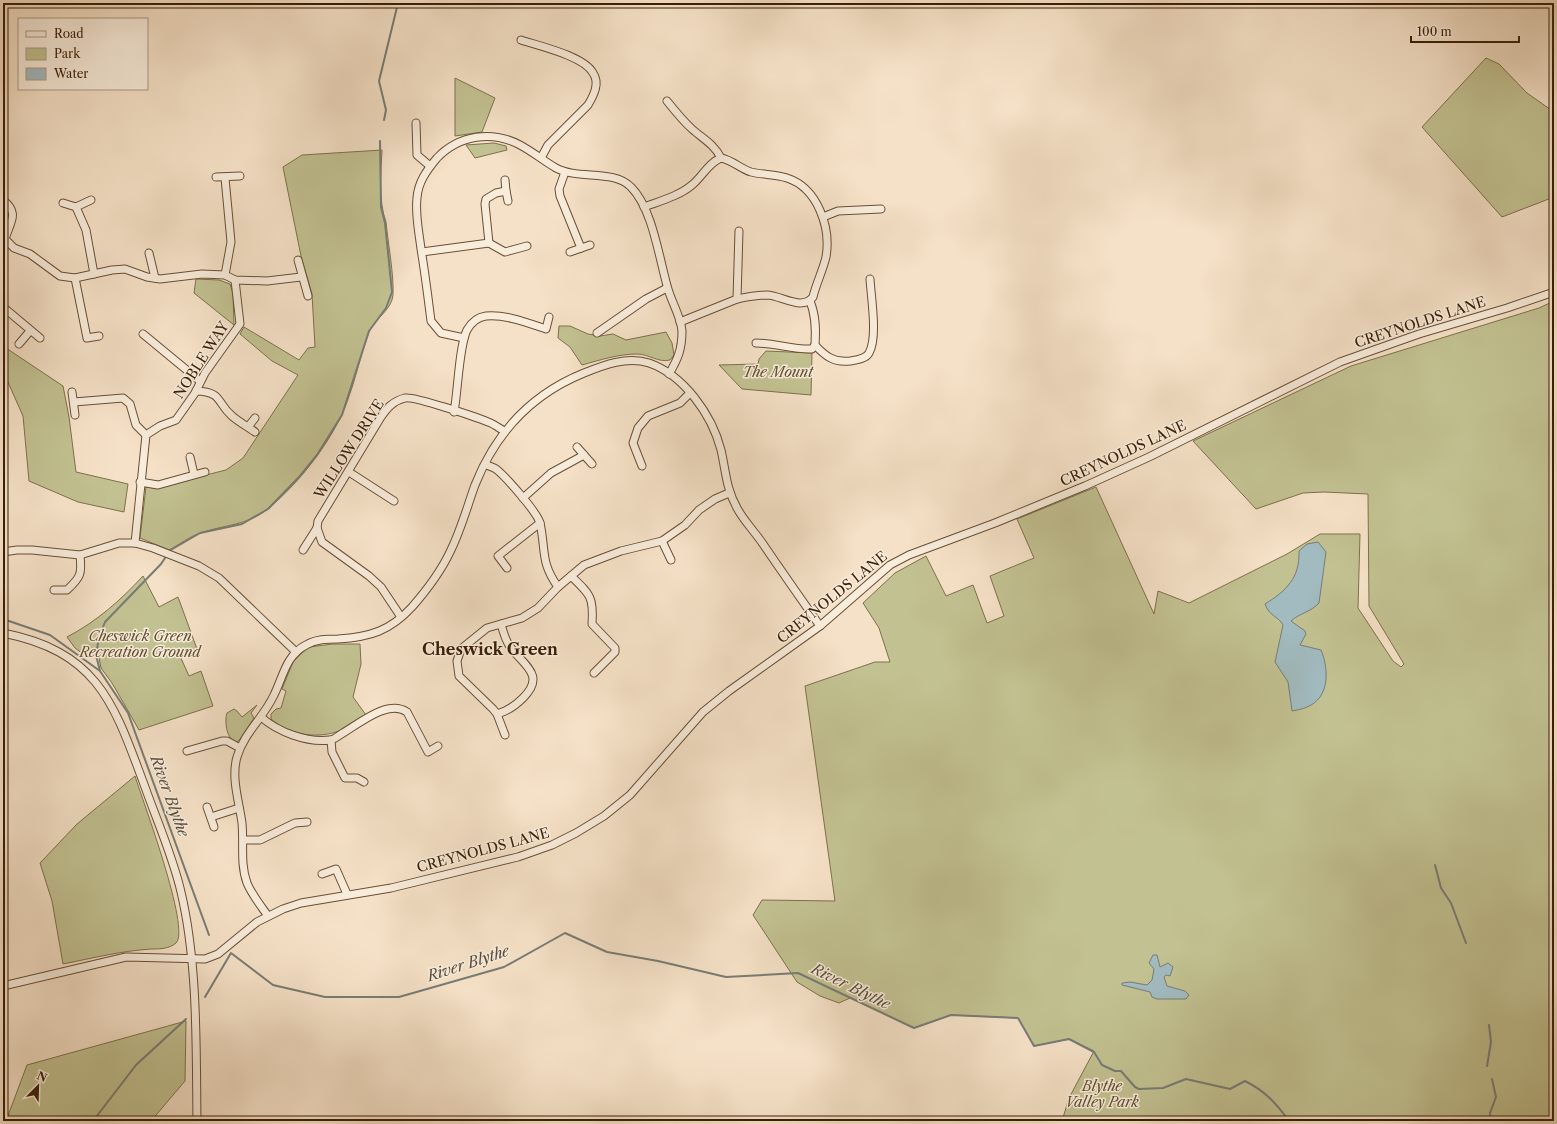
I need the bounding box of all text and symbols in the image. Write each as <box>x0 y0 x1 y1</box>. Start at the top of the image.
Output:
legend <box>18 18 148 90</box>
scale bar <box>1411 18 1519 44</box>
text: 100 m <box>1417 24 1452 39</box>
text: Road <box>54 26 84 41</box>
text: Park <box>54 46 81 61</box>
text: Water <box>53 66 88 81</box>
street label: CREYNOLDS LANE <box>1352 292 1488 352</box>
street label: NOBLE WAY <box>169 317 233 402</box>
park label: The Mount <box>743 363 814 381</box>
street label: WILLOW DRIVE <box>310 396 388 503</box>
street label: CREYNOLDS LANE <box>1057 416 1189 490</box>
street label: CREYNOLDS LANE <box>773 547 891 647</box>
park label: Cheswick Green Recreation Ground <box>79 627 202 661</box>
district label: Cheswick Green <box>422 639 558 659</box>
water label: River Blythe <box>146 752 194 840</box>
street label: CREYNOLDS LANE <box>415 824 551 876</box>
water label: River Blythe <box>424 941 512 986</box>
water label: River Blythe <box>808 958 894 1014</box>
north arrow <box>18 1066 58 1106</box>
text: N <box>35 1068 49 1085</box>
park label: Blythe Valley Park <box>1065 1077 1139 1111</box>

